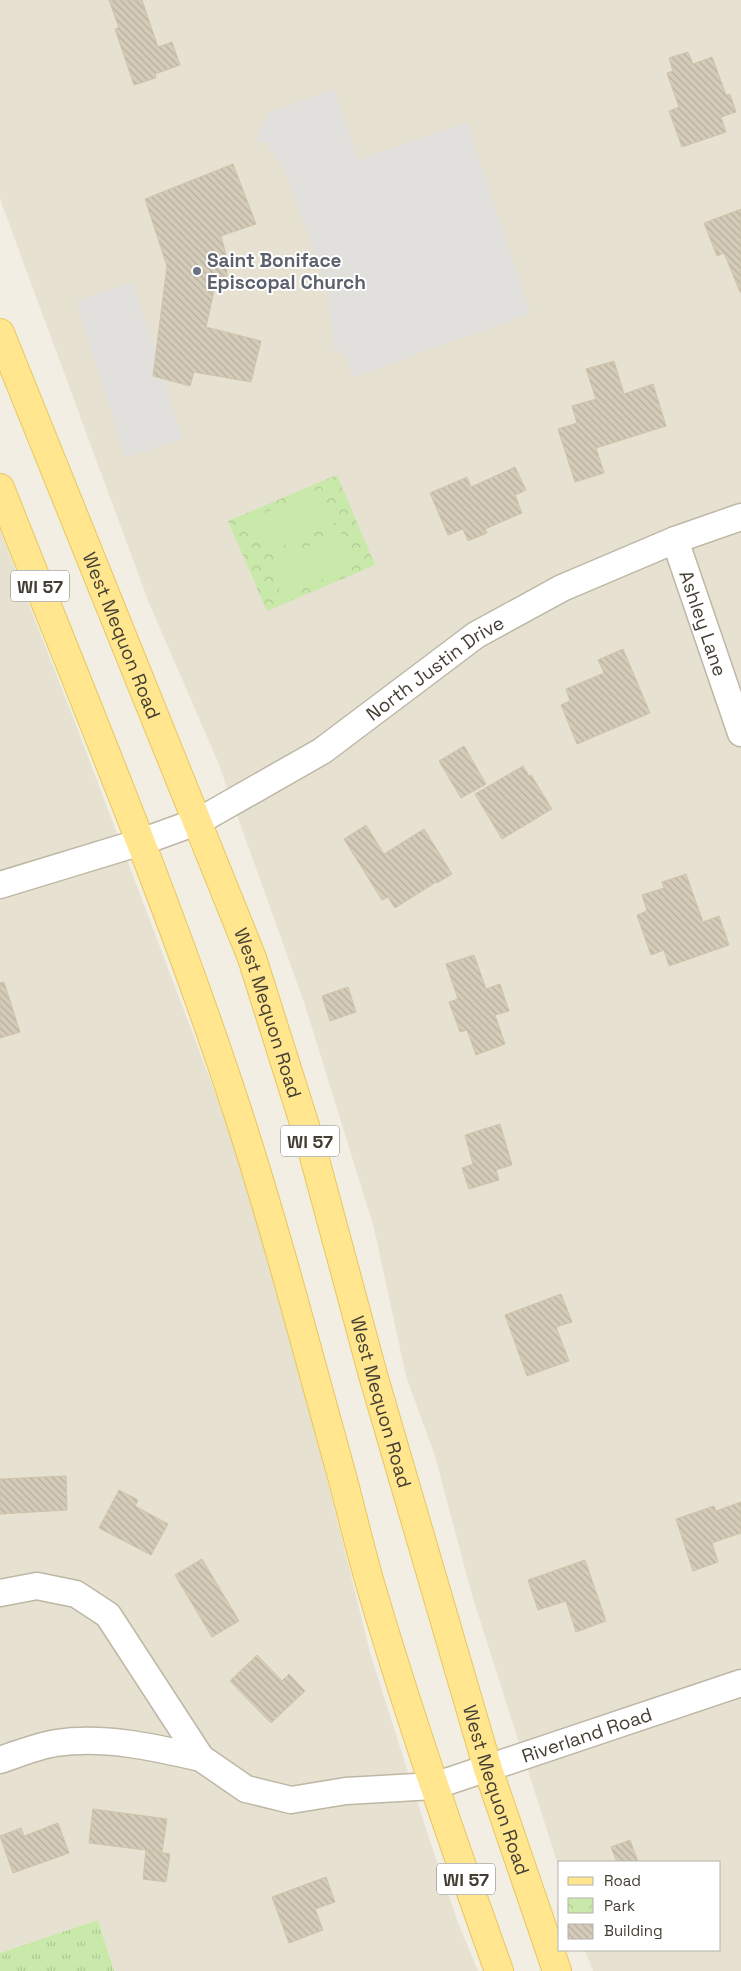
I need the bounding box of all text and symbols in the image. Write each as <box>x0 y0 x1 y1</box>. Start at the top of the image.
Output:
place label: Saint Boniface Episcopal Church <box>207 248 366 295</box>
marker: Saint Boniface Episcopal Church <box>191 265 203 277</box>
street label: West Mequon Road <box>77 548 167 722</box>
street label: Ashley Lane <box>674 567 733 679</box>
road number: WI 57 <box>11 570 69 602</box>
street label: North Justin Drive <box>361 610 508 726</box>
street label: West Mequon Road <box>229 924 308 1101</box>
road number: WI 57 <box>281 1126 339 1156</box>
street label: West Mequon Road <box>345 1313 418 1490</box>
street label: Riverland Road <box>518 1701 655 1768</box>
street label: West Mequon Road <box>457 1702 536 1878</box>
legend <box>558 1861 721 1951</box>
road number: WI 57 <box>437 1864 495 1895</box>
text: Road <box>604 1871 641 1890</box>
text: Park <box>604 1896 635 1915</box>
text: Building <box>604 1921 663 1940</box>

